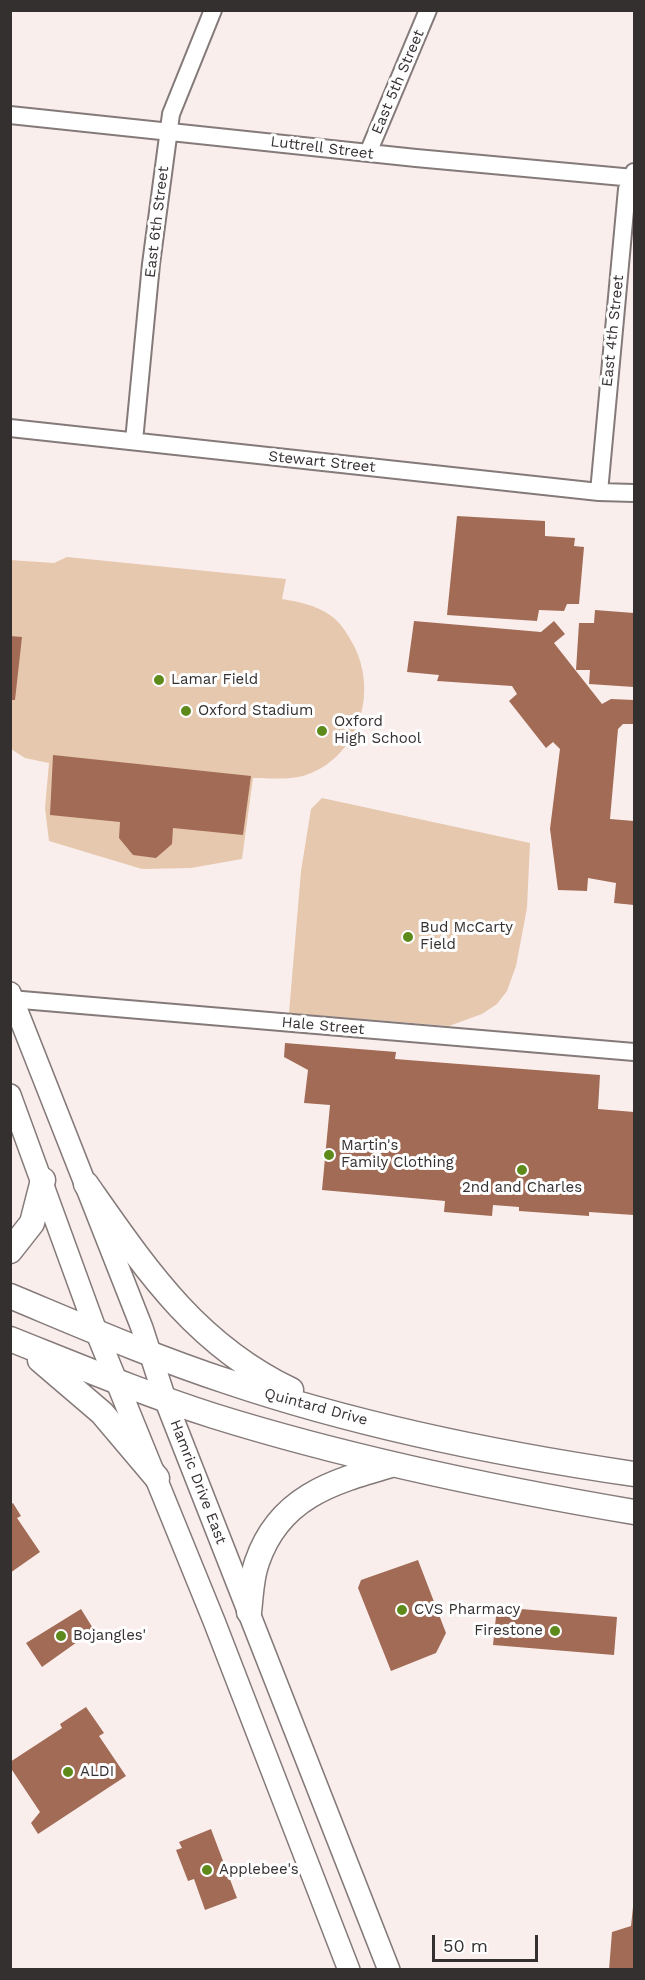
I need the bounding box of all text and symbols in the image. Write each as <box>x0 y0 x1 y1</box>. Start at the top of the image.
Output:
street label: East 5th Street <box>368 27 428 137</box>
street label: Luttrell Street <box>269 133 375 163</box>
street label: East 6th Street <box>141 165 173 279</box>
street label: East 4th Street <box>598 274 628 388</box>
street label: Stewart Street <box>268 447 376 477</box>
place label: Lamar Field <box>171 671 258 689</box>
marker: Lamar Field <box>152 673 166 687</box>
place label: Oxford Stadium <box>198 702 313 720</box>
marker: Oxford Stadium <box>179 704 193 718</box>
place label: Oxford High School <box>334 713 421 748</box>
marker: Oxford High School <box>315 724 329 738</box>
place label: Bud McCarty Field <box>420 919 513 954</box>
marker: Bud McCarty Field <box>401 930 415 944</box>
street label: Hale Street <box>281 1013 365 1039</box>
place label: Martin's Family Clothing <box>341 1137 454 1172</box>
marker: Martin's Family Clothing <box>322 1148 336 1162</box>
marker: 2nd and Charles <box>515 1163 529 1177</box>
place label: 2nd and Charles <box>462 1179 582 1197</box>
street label: Quintard Drive <box>262 1385 370 1429</box>
street label: Hamric Drive East <box>166 1417 230 1547</box>
place label: CVS Pharmacy <box>414 1601 520 1619</box>
marker: CVS Pharmacy <box>395 1603 409 1617</box>
place label: Firestone <box>474 1622 543 1640</box>
marker: Firestone <box>548 1624 562 1638</box>
place label: Bojangles' <box>73 1627 146 1645</box>
marker: Bojangles' <box>54 1629 68 1643</box>
place label: ALDI <box>80 1763 114 1781</box>
marker: ALDI <box>61 1765 75 1779</box>
place label: Applebee's <box>219 1861 299 1879</box>
marker: Applebee's <box>200 1863 214 1877</box>
scale bar <box>435 1923 542 1961</box>
text: 50 m <box>443 1935 488 1956</box>

